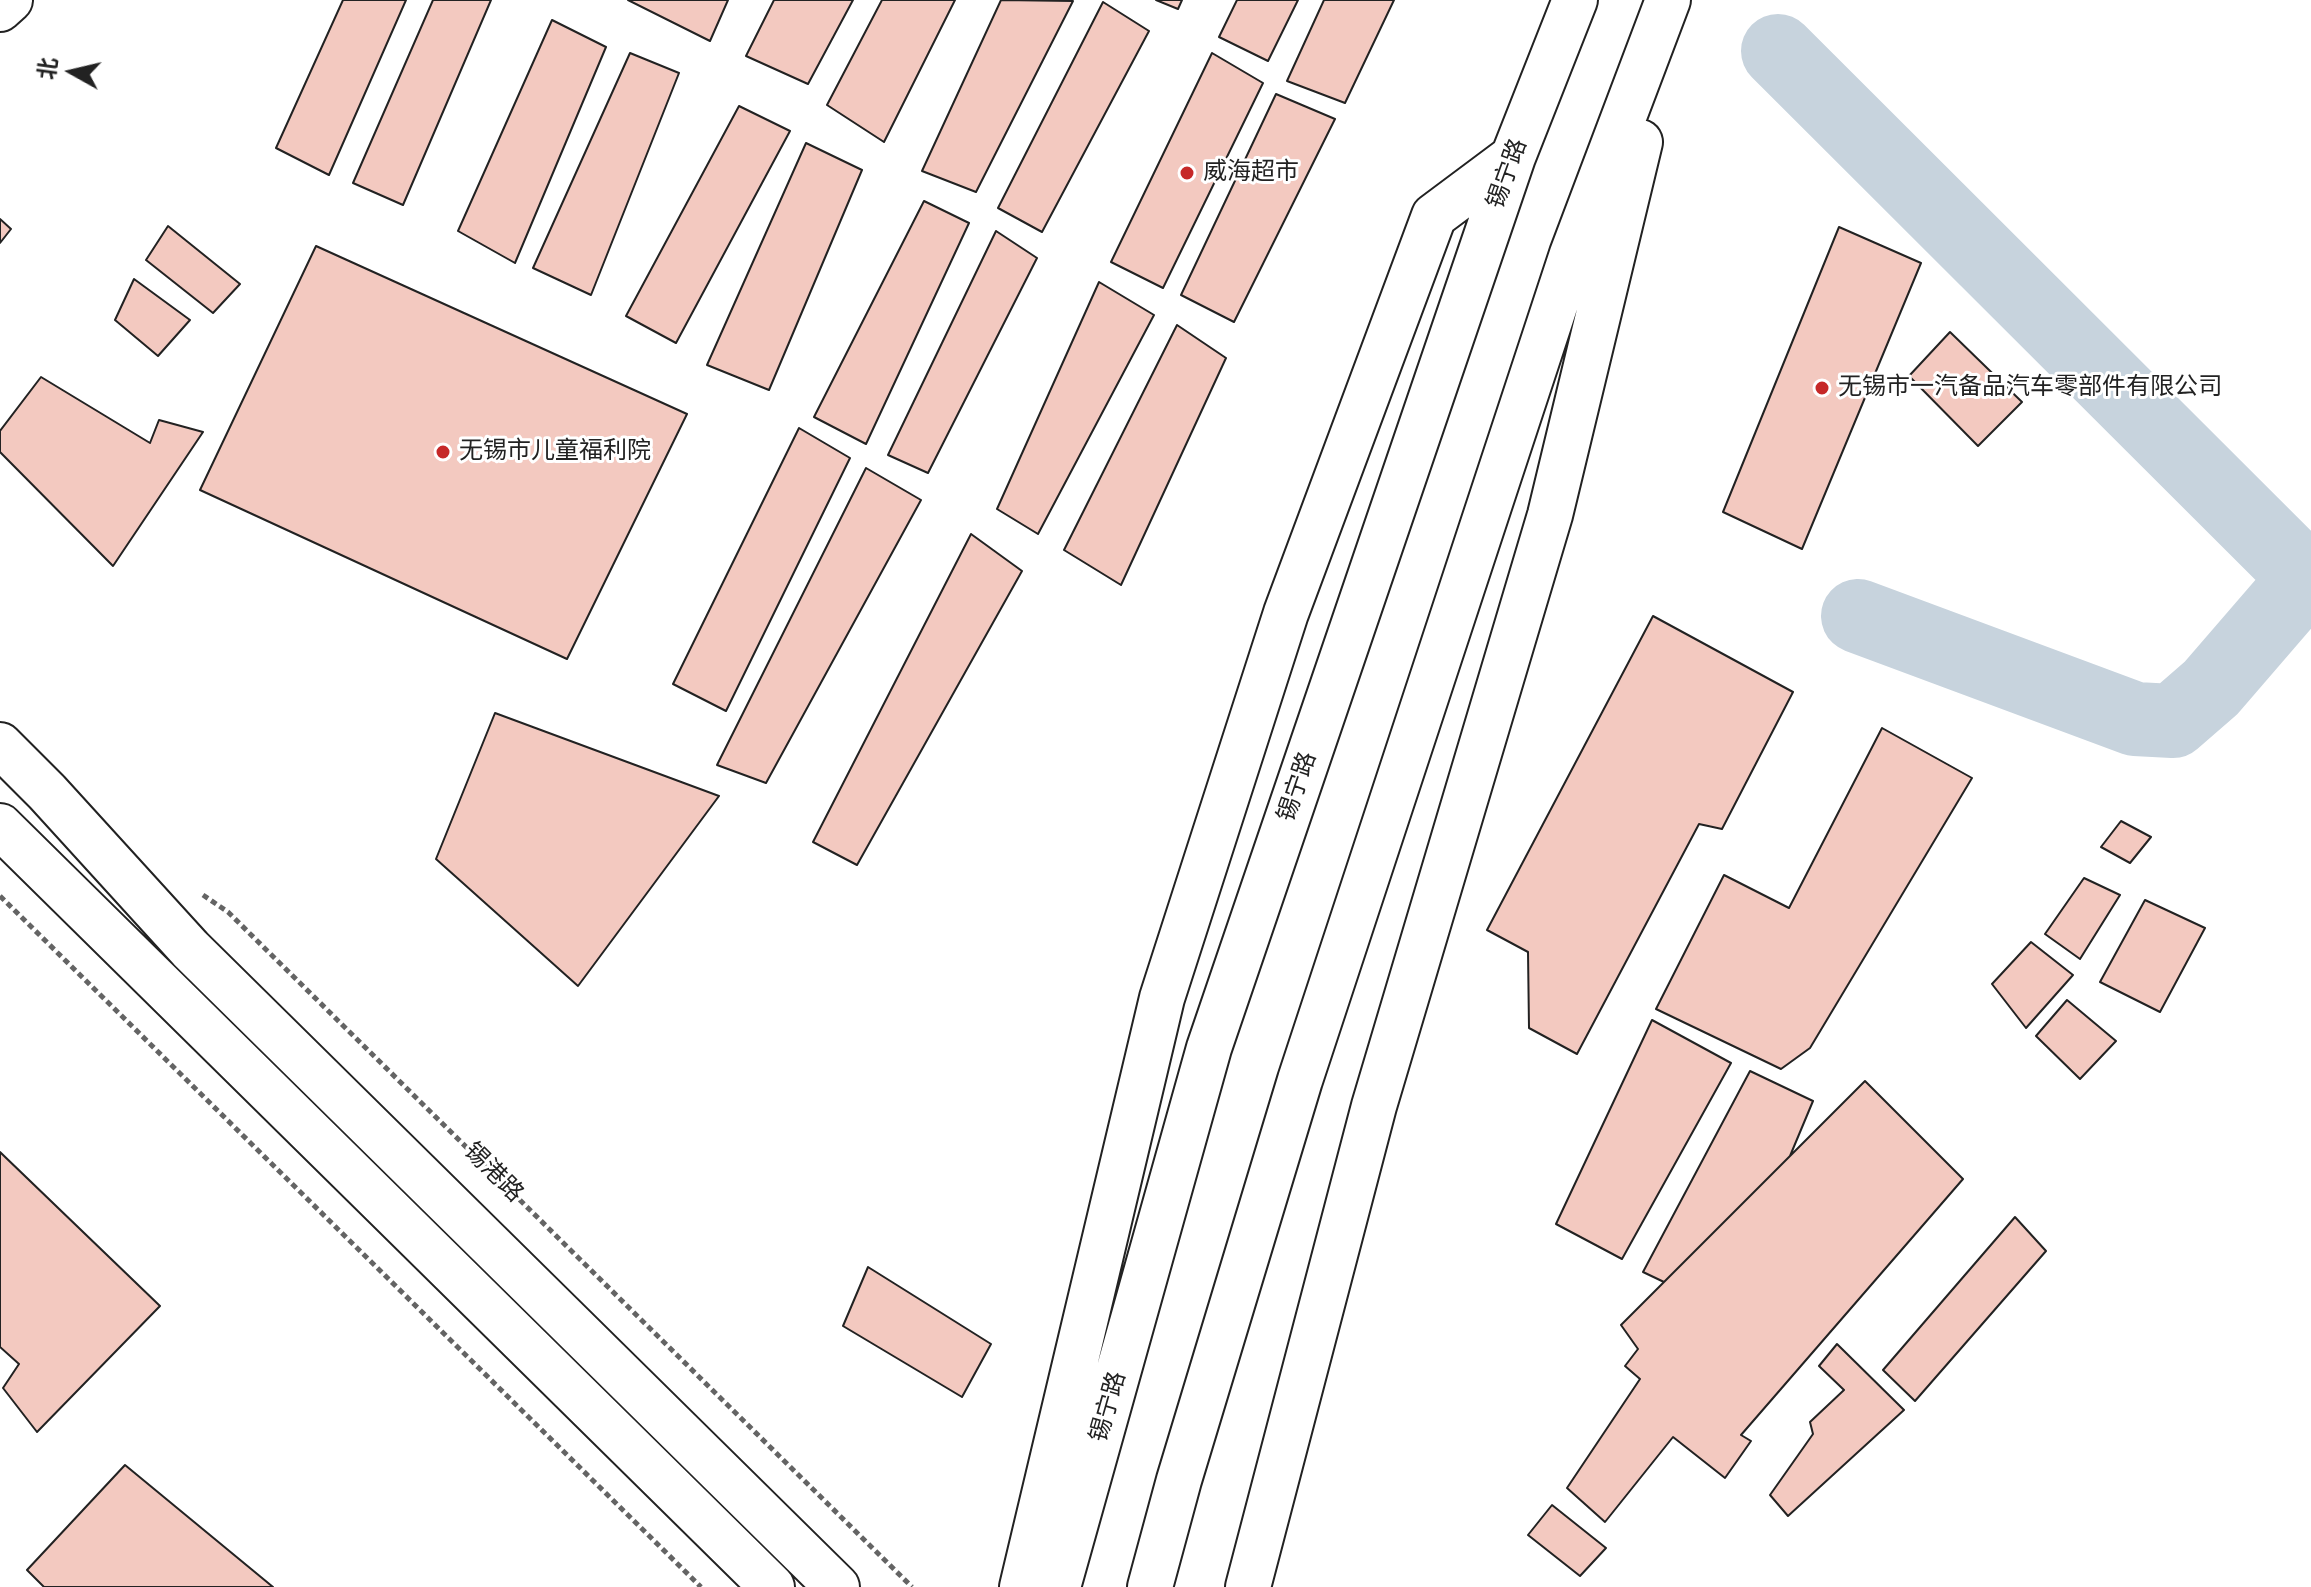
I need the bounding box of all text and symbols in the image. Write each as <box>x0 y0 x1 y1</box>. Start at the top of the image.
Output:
north arrow <box>32 32 112 112</box>
text: 北 <box>32 56 64 82</box>
street label: 锡宁路 <box>1482 135 1534 213</box>
place label: 威海超市 <box>1203 159 1299 187</box>
marker: 威海超市 <box>1178 164 1196 182</box>
place label: 无锡市一汽备品汽车零部件有限公司 <box>1838 374 2222 402</box>
marker: 无锡市一汽备品汽车零部件有限公司 <box>1813 379 1831 397</box>
place label: 无锡市儿童福利院 <box>459 438 651 466</box>
marker: 无锡市儿童福利院 <box>434 443 452 461</box>
street label: 锡宁路 <box>1273 748 1323 826</box>
street label: 锡港路 <box>457 1137 529 1209</box>
street label: 锡宁路 <box>1085 1368 1133 1446</box>

